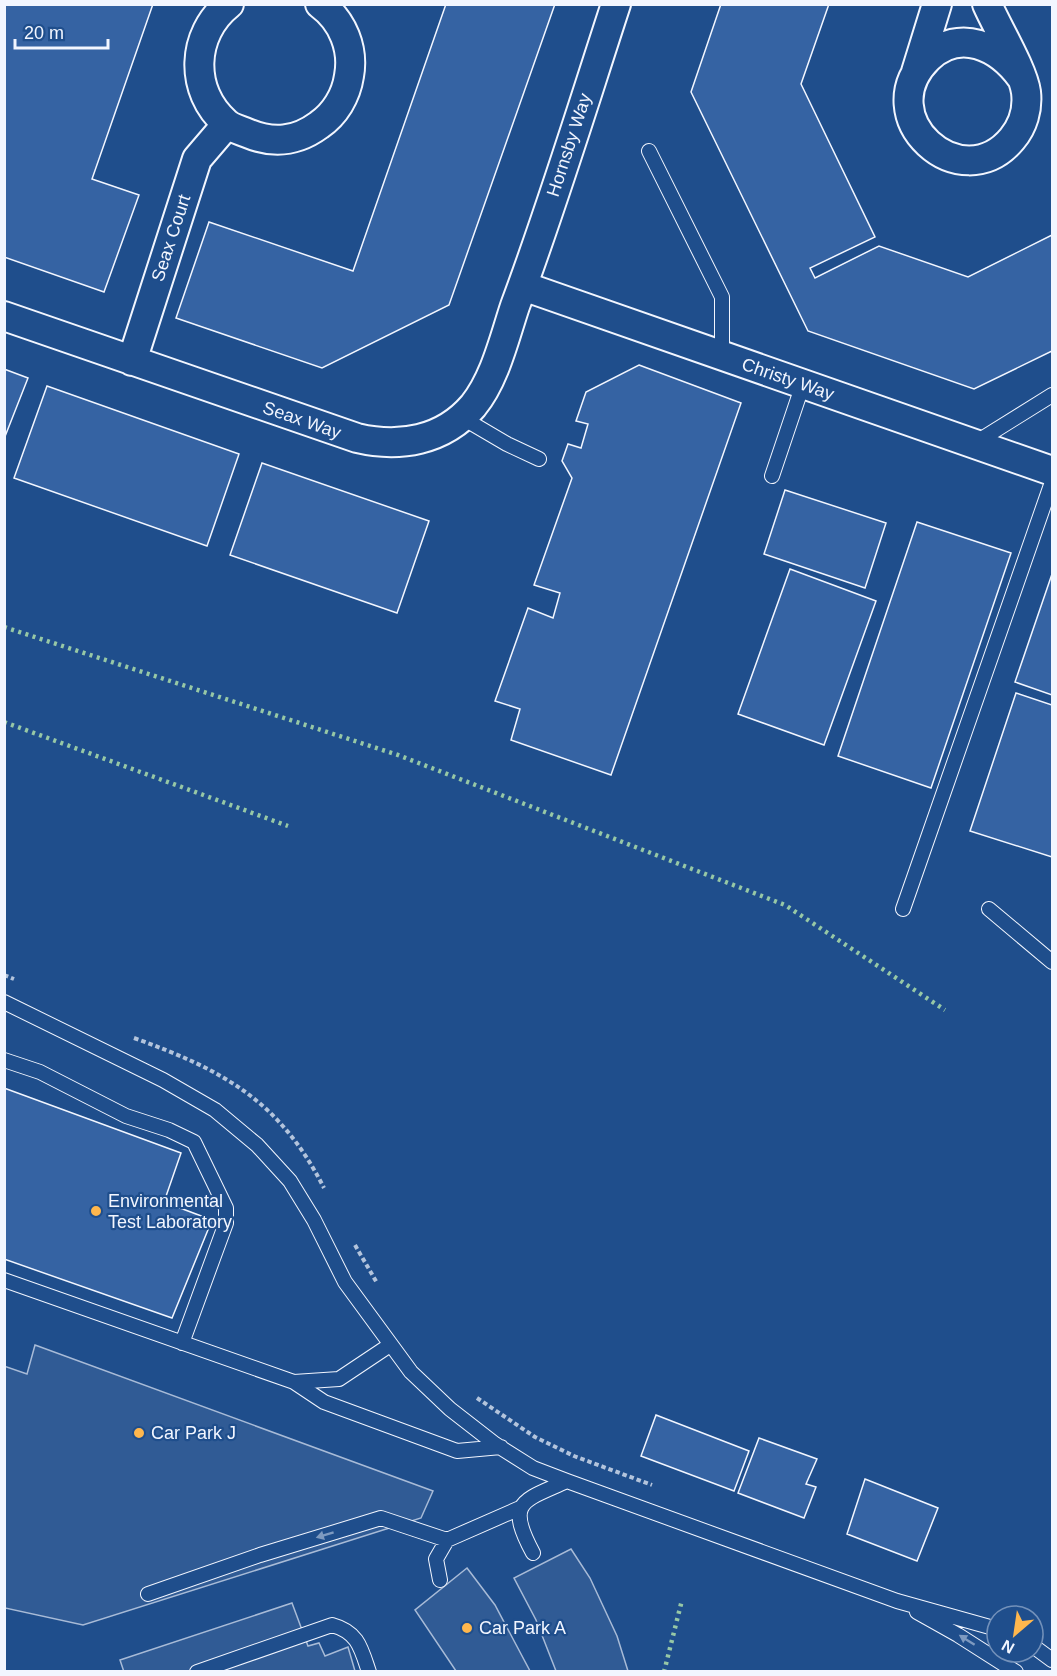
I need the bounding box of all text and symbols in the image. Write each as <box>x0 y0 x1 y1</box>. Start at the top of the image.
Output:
scale bar <box>15 12 108 50</box>
text: 20 m <box>24 23 64 43</box>
street label: Hornsby Way <box>543 91 595 199</box>
street label: Seax Court <box>148 192 194 284</box>
street label: Christy Way <box>739 354 837 404</box>
street label: Seax Way <box>260 397 344 443</box>
place label: Environmental Test Laboratory <box>108 1191 232 1232</box>
marker: Environmental Test Laboratory <box>89 1204 103 1218</box>
place label: Car Park J <box>151 1423 236 1443</box>
marker: Car Park J <box>132 1426 146 1440</box>
one-way arrow <box>316 1531 334 1540</box>
north arrow <box>985 1604 1045 1664</box>
place label: Car Park A <box>479 1618 566 1638</box>
marker: Car Park A <box>460 1621 474 1635</box>
one-way arrow <box>959 1635 975 1646</box>
text: N <box>999 1636 1017 1657</box>

